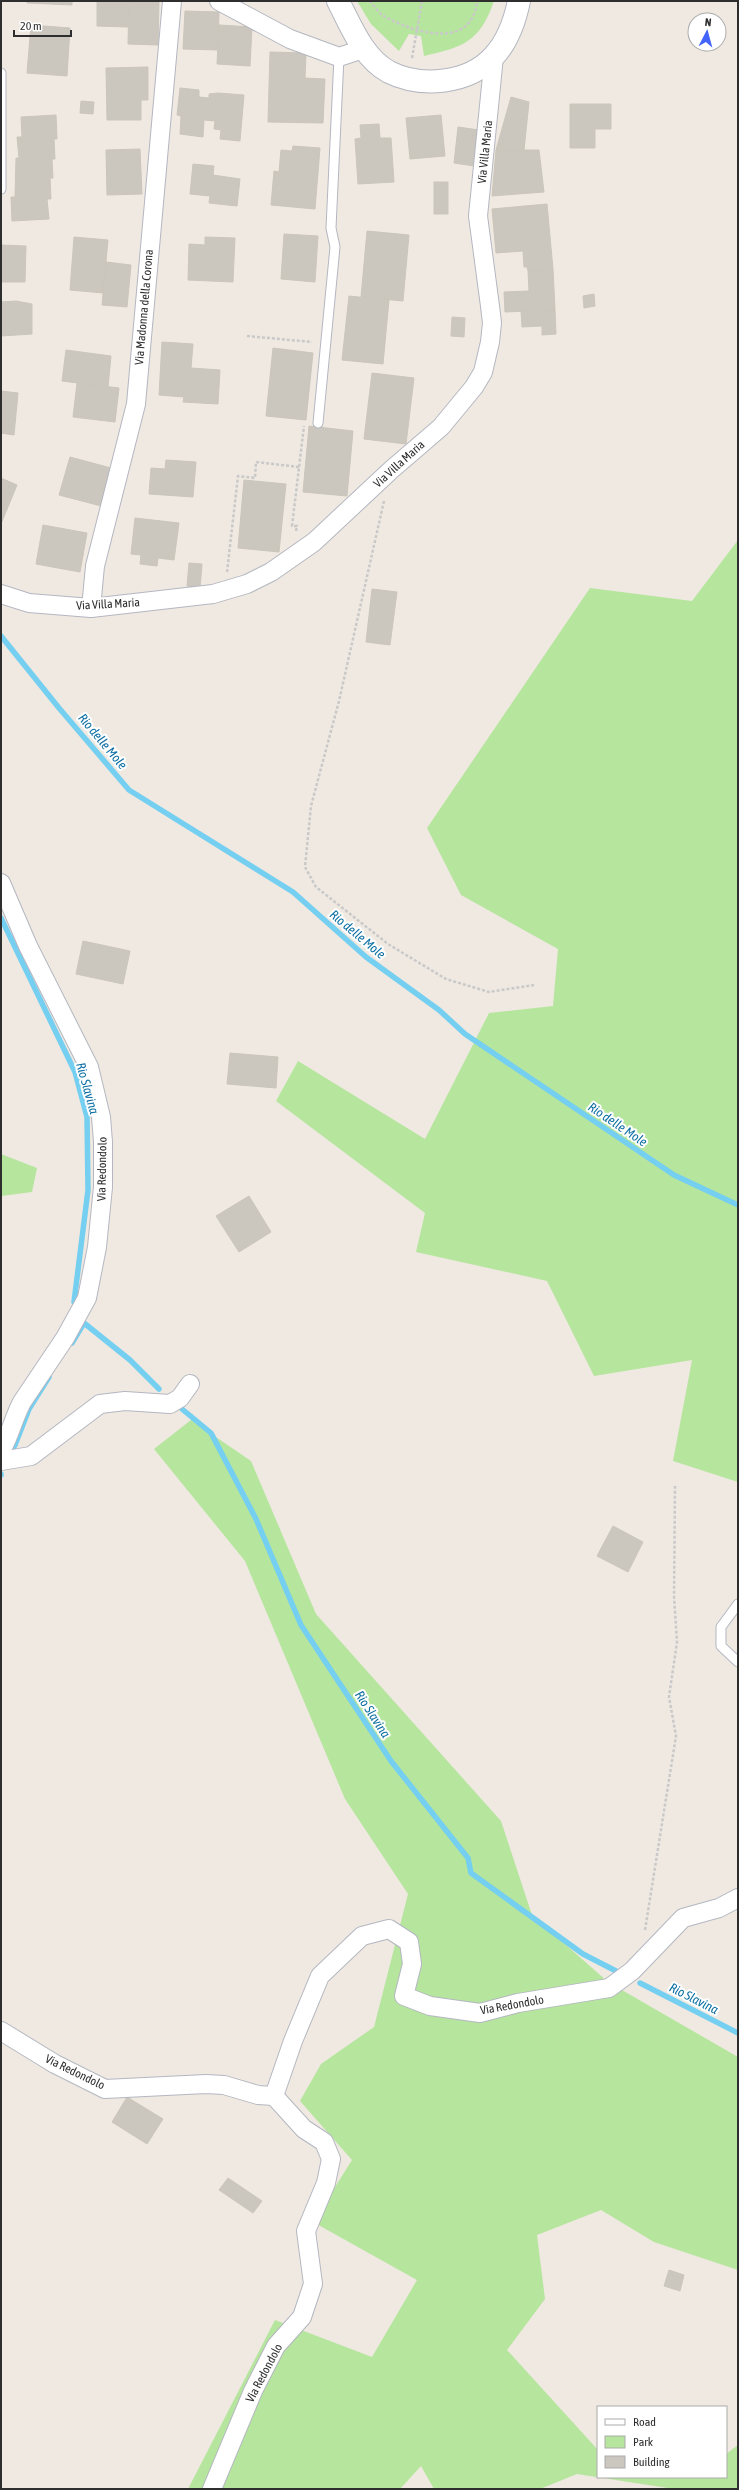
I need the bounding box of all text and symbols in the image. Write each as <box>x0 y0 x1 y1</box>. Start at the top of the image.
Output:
scale bar <box>14 12 71 38</box>
north arrow <box>687 12 727 52</box>
text: N <box>704 16 712 28</box>
text: 20 m <box>20 19 42 33</box>
street label: Via Villa Maria <box>475 120 495 184</box>
street label: Via Madonna della Corona <box>132 249 156 365</box>
street label: Via Villa Maria <box>371 438 427 490</box>
street label: Via Villa Maria <box>76 595 140 613</box>
water label: Rio delle Mole <box>75 711 130 772</box>
water label: Rio delle Mole <box>327 907 389 962</box>
water label: Rio Slavina <box>73 1061 102 1116</box>
water label: Rio delle Mole <box>585 1099 650 1150</box>
street label: Via Redondolo <box>94 1136 110 1201</box>
water label: Rio Slavina <box>352 1688 393 1741</box>
water label: Rio Slavina <box>667 1980 721 2017</box>
street label: Via Redondolo <box>479 1992 545 2017</box>
street label: Via Redondolo <box>43 2052 107 2093</box>
street label: Via Redondolo <box>243 2341 285 2405</box>
legend <box>597 2406 727 2478</box>
text: Road <box>633 2415 656 2429</box>
text: Park <box>633 2435 654 2449</box>
text: Building <box>633 2455 671 2469</box>

